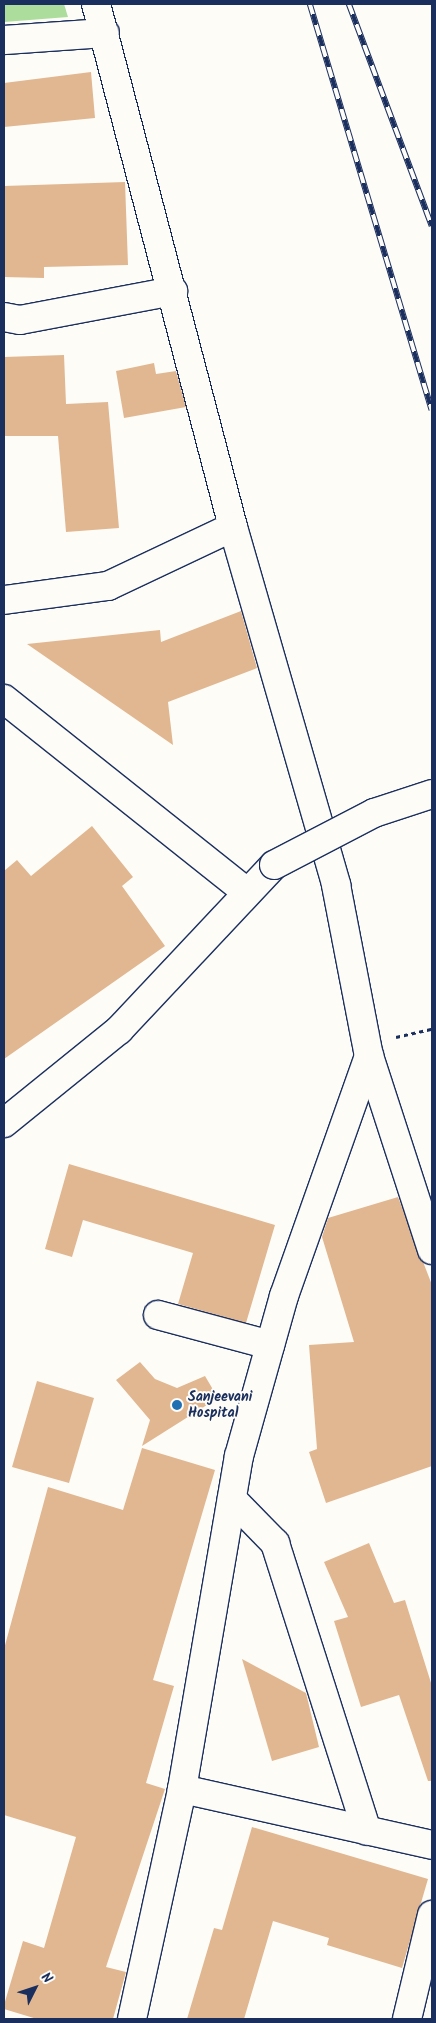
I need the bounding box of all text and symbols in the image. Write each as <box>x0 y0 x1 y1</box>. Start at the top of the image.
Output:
place label: Sanjeevani Hospital <box>188 1389 252 1421</box>
marker: Sanjeevani Hospital <box>170 1398 184 1412</box>
north arrow <box>10 1963 60 2013</box>
text: N <box>35 1968 58 1989</box>

